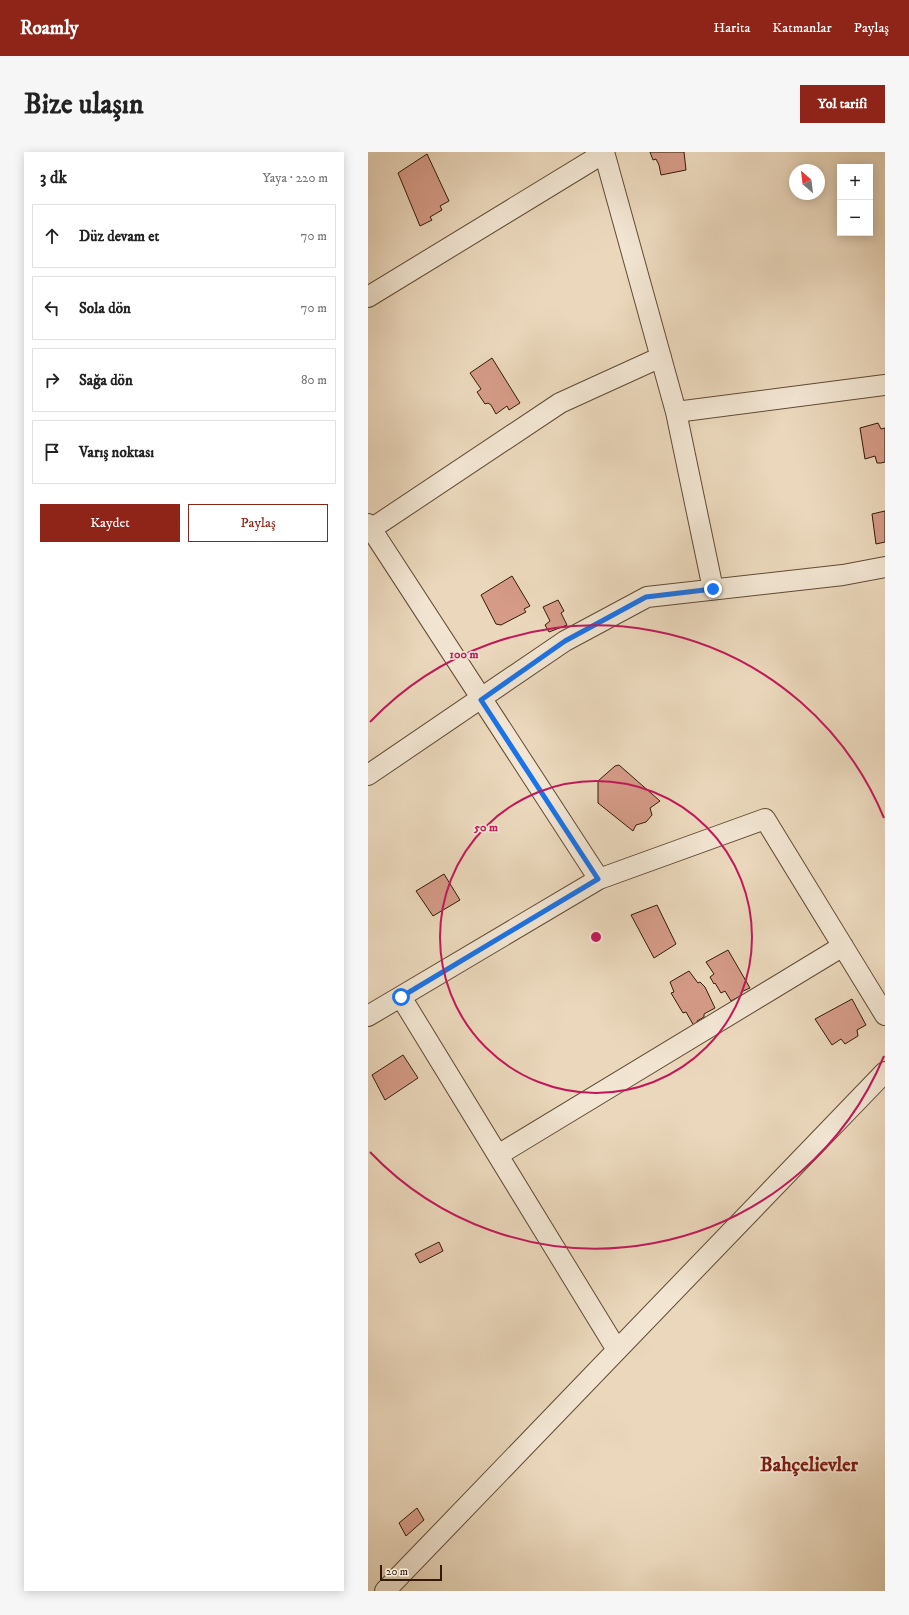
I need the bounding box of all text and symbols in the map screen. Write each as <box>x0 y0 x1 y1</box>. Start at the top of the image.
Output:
text: Roamly <box>20 17 79 40</box>
text: Harita <box>713 19 750 37</box>
text: Katmanlar <box>772 19 832 37</box>
text: Paylaş <box>854 19 889 37</box>
button: Yol tarifi <box>800 85 885 123</box>
text: Bize ulaşın <box>24 87 144 122</box>
north arrow <box>789 164 825 200</box>
map controls <box>837 164 873 236</box>
button: + <box>837 164 873 200</box>
text: 3 dk <box>40 167 67 189</box>
text: Yaya · 220 m <box>262 170 328 186</box>
button: − <box>837 200 873 236</box>
icon: ahead <box>41 225 63 247</box>
text: Düz devam et <box>79 227 159 246</box>
text: 70 m <box>301 228 327 244</box>
icon: left <box>41 297 63 319</box>
text: Sola dön <box>79 299 131 318</box>
text: 70 m <box>301 300 327 316</box>
icon: right <box>41 369 63 391</box>
text: Sağa dön <box>79 371 133 390</box>
text: 80 m <box>301 372 327 388</box>
icon: arrive <box>41 441 63 463</box>
text: Varış noktası <box>79 443 154 462</box>
button: Kaydet <box>40 504 180 542</box>
button: Paylaş <box>188 504 328 542</box>
route end <box>704 580 722 598</box>
text: 100 m <box>450 647 478 662</box>
text: 50 m <box>473 820 498 835</box>
centre of rings <box>589 930 603 944</box>
route start <box>392 988 410 1006</box>
district label: Bahçelievler <box>760 1453 859 1478</box>
scale bar <box>380 1563 442 1582</box>
text: 20 m <box>386 1565 408 1579</box>

